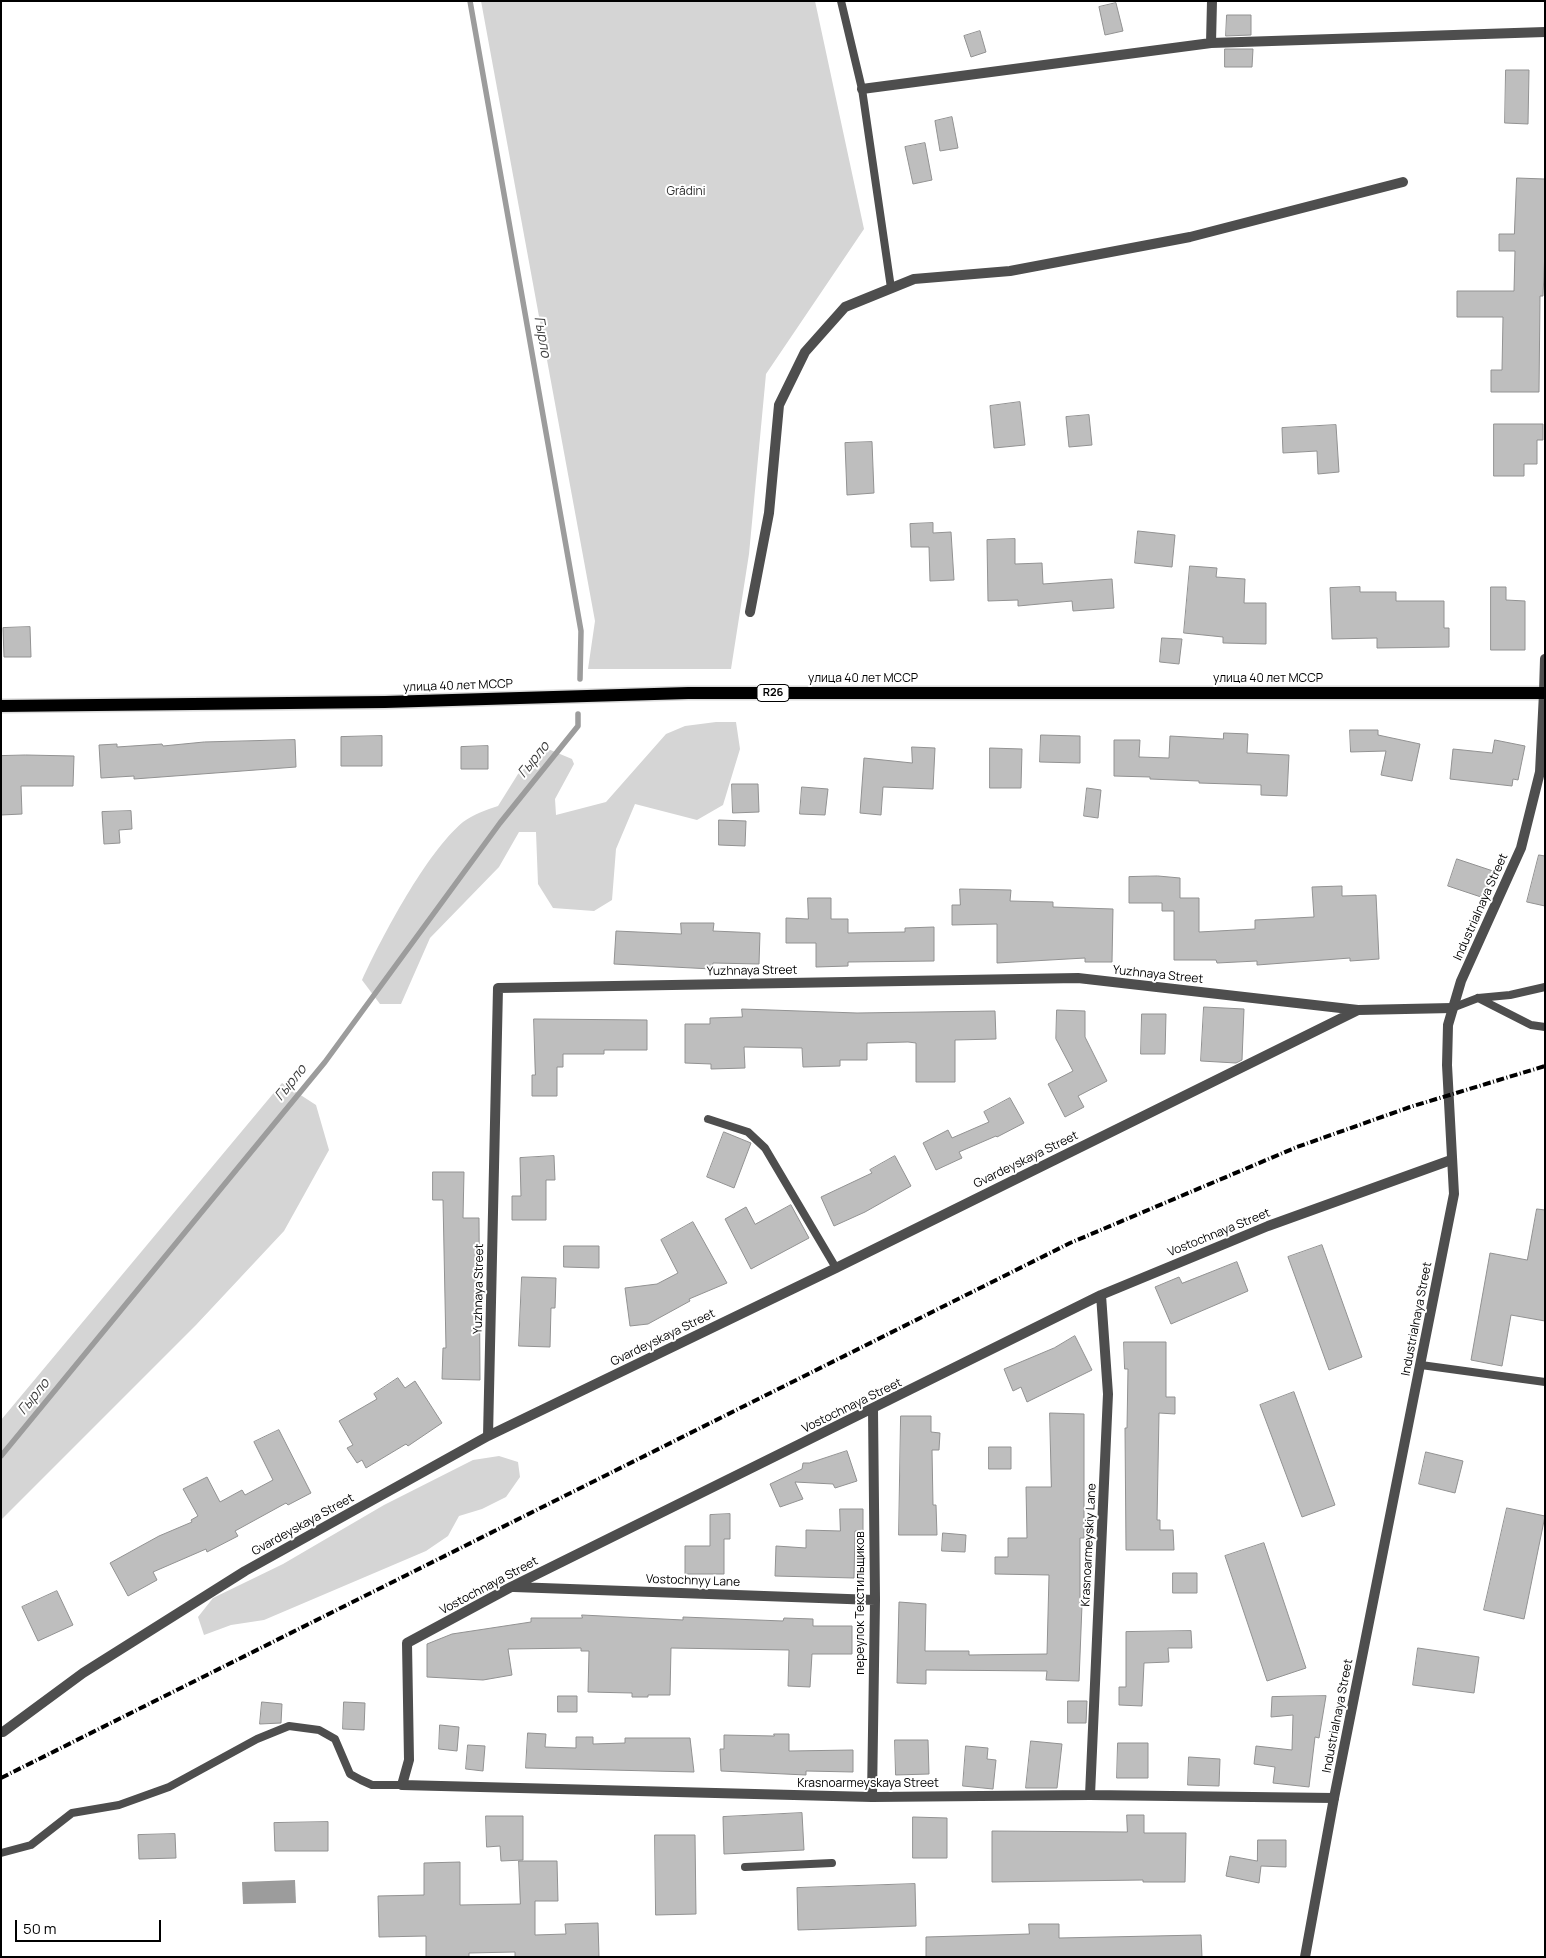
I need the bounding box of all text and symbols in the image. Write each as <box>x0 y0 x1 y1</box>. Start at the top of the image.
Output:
park label: Grădini <box>666 185 706 199</box>
water label: Гырло <box>530 315 554 359</box>
street label: улица 40 лет МССР <box>808 672 918 686</box>
street label: улица 40 лет МССР <box>1213 672 1323 686</box>
street label: улица 40 лет МССР <box>403 677 513 695</box>
road number: R26 <box>757 684 789 701</box>
water label: Гырло <box>514 739 554 781</box>
street label: Industrialnaya Street <box>1451 851 1511 963</box>
street label: Yuzhnaya Street <box>707 963 797 979</box>
street label: Yuzhnaya Street <box>1112 963 1204 987</box>
water label: Гырло <box>271 1062 311 1104</box>
street label: Gvardeyskaya Street <box>971 1128 1081 1192</box>
street label: Vostochnaya Street <box>1166 1206 1272 1260</box>
street label: Yuzhnaya Street <box>471 1244 487 1334</box>
street label: Industrialnaya Street <box>1399 1261 1435 1377</box>
street label: Gvardeyskaya Street <box>608 1306 718 1370</box>
water label: Гырло <box>14 1376 54 1418</box>
street label: Vostochnaya Street <box>800 1376 904 1436</box>
street label: Krasnoarmeyskiy Lane <box>1079 1483 1099 1607</box>
street label: Gvardeyskaya Street <box>249 1491 357 1559</box>
street label: переулок Текстильщиков <box>854 1531 868 1675</box>
street label: Vostochnaya Street <box>437 1554 541 1618</box>
street label: Vostochnyy Lane <box>646 1572 740 1590</box>
street label: Industrialnaya Street <box>1320 1658 1356 1774</box>
street label: Krasnoarmeyskaya Street <box>797 1777 939 1791</box>
scale bar <box>18 1910 164 1942</box>
text: 50 m <box>23 1918 57 1939</box>

